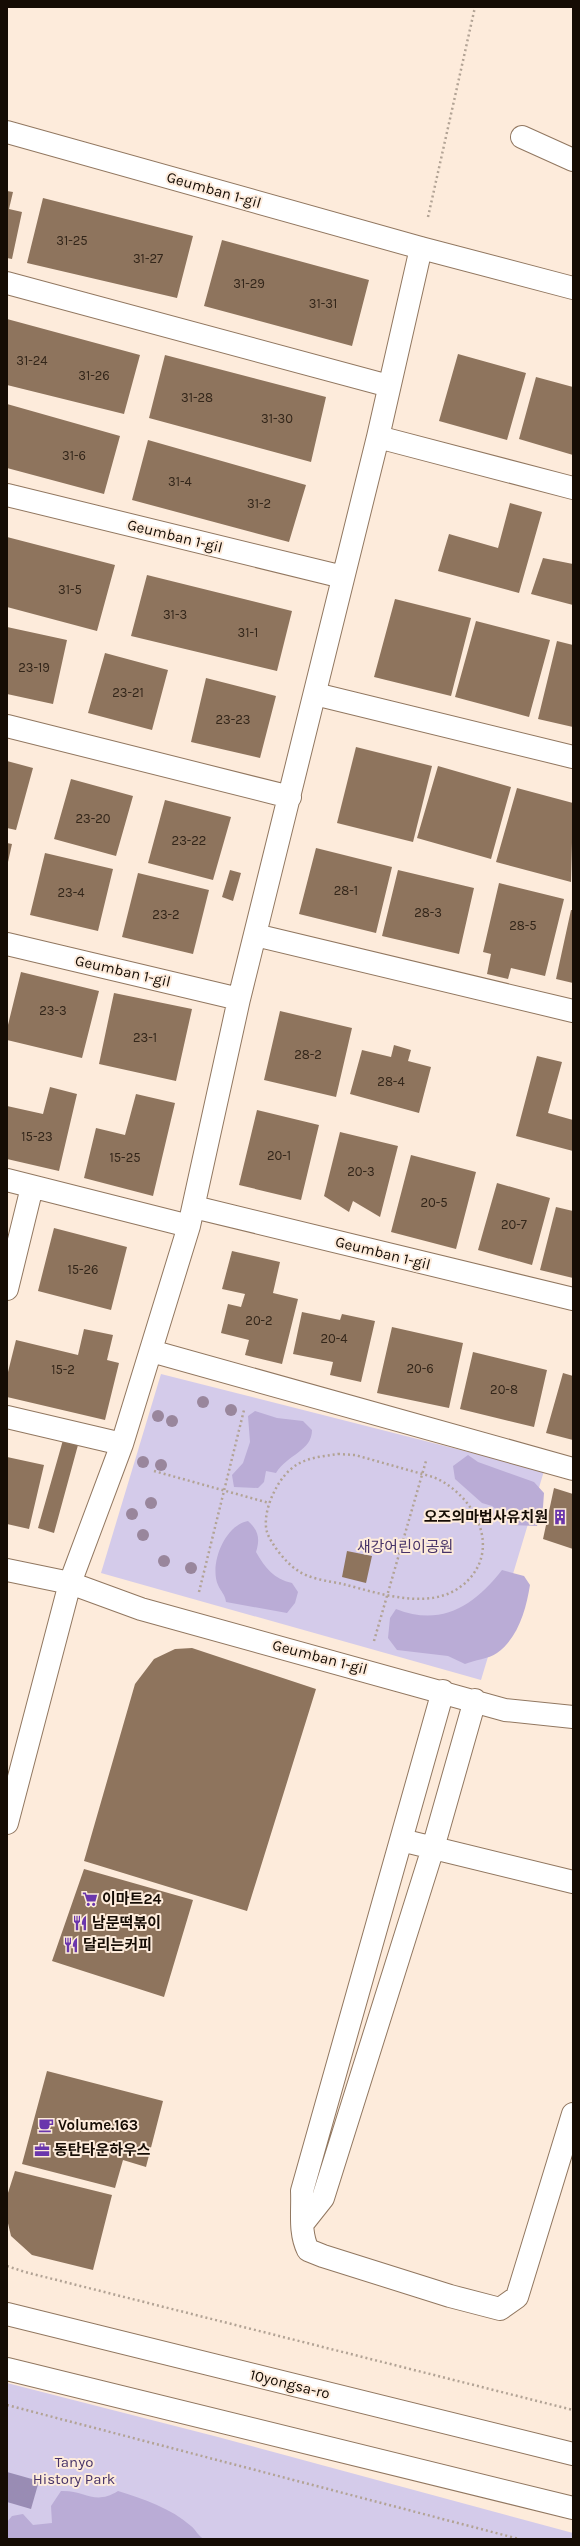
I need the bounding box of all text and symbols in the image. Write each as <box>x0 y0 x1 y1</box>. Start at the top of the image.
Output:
street label: Geumban 1-gil <box>165 168 263 212</box>
house number: 31-25 <box>56 233 88 248</box>
house number: 31-27 <box>133 251 163 266</box>
house number: 31-29 <box>233 276 265 291</box>
house number: 31-31 <box>309 296 337 311</box>
house number: 31-24 <box>16 353 48 368</box>
house number: 31-26 <box>78 368 110 383</box>
house number: 31-28 <box>181 390 213 405</box>
house number: 31-30 <box>261 411 293 426</box>
house number: 31-6 <box>62 448 86 463</box>
house number: 31-4 <box>168 474 192 489</box>
house number: 31-2 <box>247 496 271 511</box>
street label: Geumban 1-gil <box>125 515 225 557</box>
house number: 31-5 <box>58 582 82 597</box>
house number: 31-3 <box>163 607 187 622</box>
house number: 31-1 <box>238 625 258 640</box>
house number: 23-19 <box>18 660 50 675</box>
house number: 23-21 <box>112 685 144 700</box>
house number: 23-23 <box>216 712 250 727</box>
house number: 23-20 <box>76 811 111 826</box>
house number: 23-22 <box>172 833 206 848</box>
house number: 28-1 <box>334 883 358 898</box>
house number: 23-4 <box>58 885 85 900</box>
house number: 28-3 <box>414 905 442 920</box>
house number: 23-2 <box>152 907 180 922</box>
house number: 28-5 <box>509 918 537 933</box>
street label: Geumban 1-gil <box>73 951 173 991</box>
house number: 23-3 <box>39 1003 67 1018</box>
house number: 23-1 <box>133 1030 157 1045</box>
house number: 28-2 <box>294 1047 322 1062</box>
house number: 28-4 <box>377 1074 405 1089</box>
house number: 15-23 <box>21 1129 53 1144</box>
house number: 20-1 <box>267 1148 291 1163</box>
house number: 15-25 <box>109 1150 141 1165</box>
house number: 20-3 <box>347 1164 375 1179</box>
house number: 20-5 <box>420 1195 448 1210</box>
house number: 20-7 <box>501 1217 527 1232</box>
street label: Geumban 1-gil <box>333 1232 433 1274</box>
house number: 15-26 <box>67 1262 99 1277</box>
house number: 20-2 <box>245 1313 273 1328</box>
house number: 20-4 <box>320 1331 348 1346</box>
house number: 20-6 <box>406 1361 434 1376</box>
house number: 15-2 <box>51 1362 75 1377</box>
house number: 20-8 <box>490 1382 518 1397</box>
place label: 오즈의마법사유치원 <box>424 1508 548 1526</box>
building icon: 오즈의마법사유치원 <box>551 1508 569 1526</box>
park label: 새강어린이공원 <box>357 1538 453 1556</box>
street label: Geumban 1-gil <box>271 1636 369 1678</box>
supermarket icon: 이마트24 <box>81 1890 99 1908</box>
place label: 이마트24 <box>102 1890 161 1908</box>
restaurant icon: 남문떡볶이 <box>71 1914 89 1932</box>
place label: 남문떡볶이 <box>92 1914 161 1932</box>
restaurant icon: 달리는커피 <box>62 1936 80 1954</box>
place label: 달리는커피 <box>83 1936 152 1954</box>
cafe icon: Volume.163 <box>37 2116 55 2134</box>
place label: Volume.163 <box>58 2116 138 2134</box>
office icon: 동탄타운하우스 <box>33 2141 51 2159</box>
place label: 동탄타운하우스 <box>54 2141 151 2159</box>
street label: 10yongsa-ro <box>248 2365 332 2403</box>
park label: Tanyo History Park <box>33 2453 115 2488</box>

